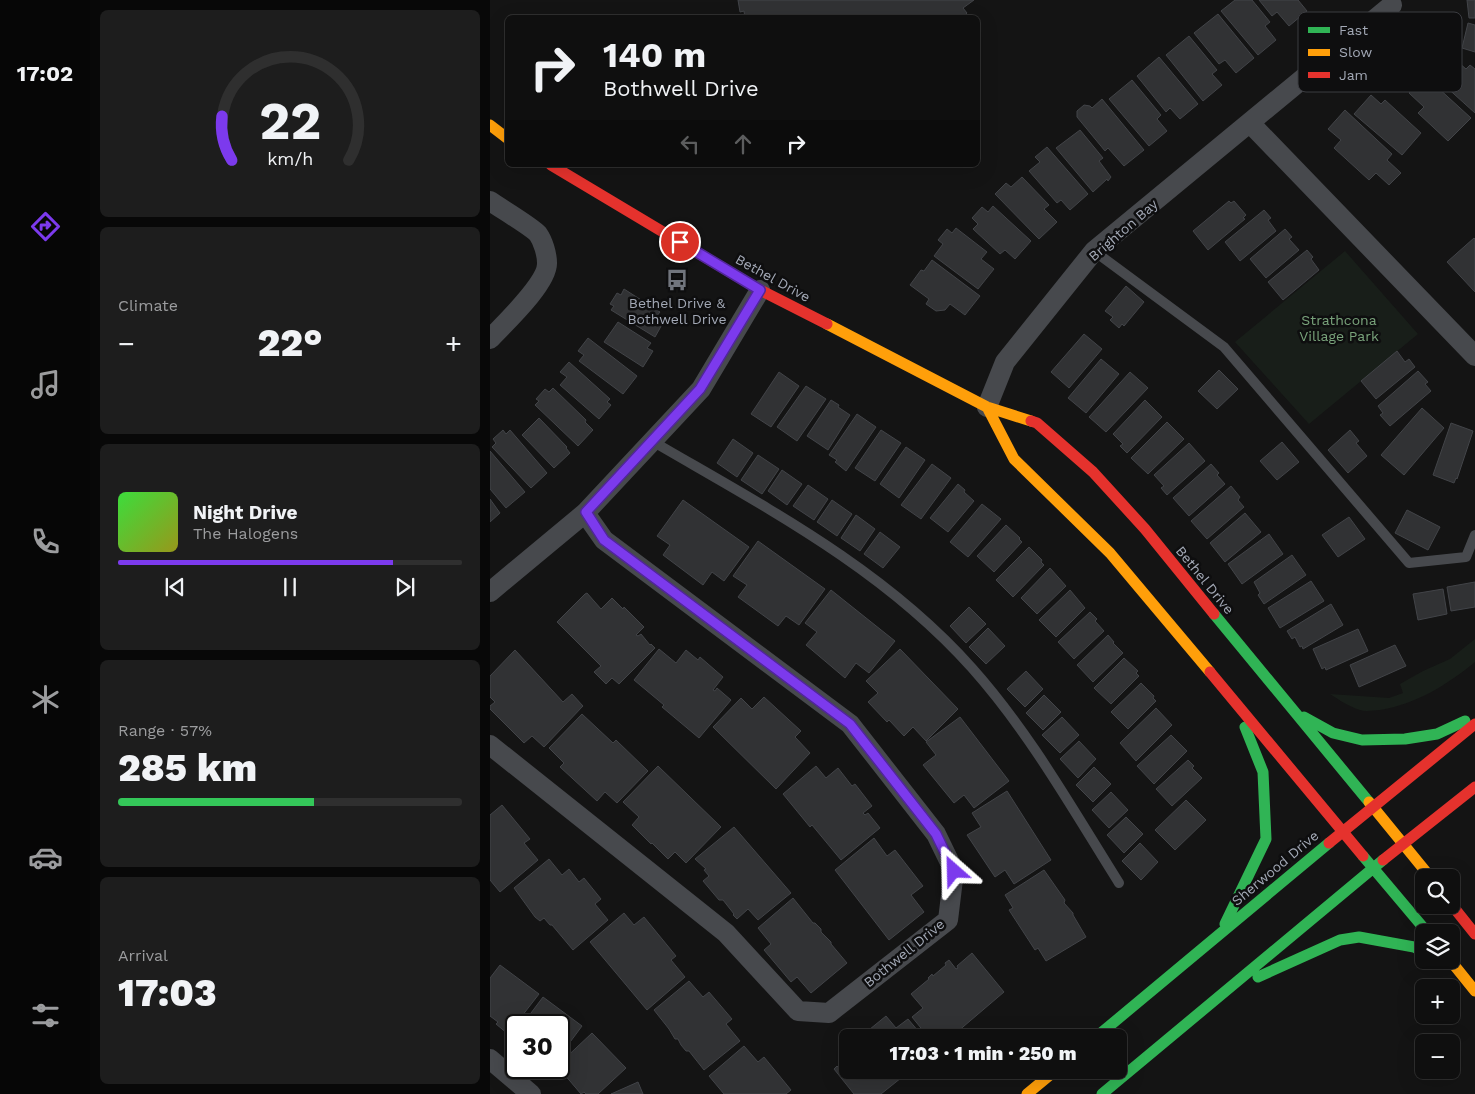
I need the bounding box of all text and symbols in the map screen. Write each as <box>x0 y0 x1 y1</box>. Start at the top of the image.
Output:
legend <box>1298 12 1462 92</box>
text: Fast <box>1339 22 1368 38</box>
text: 140 m <box>603 34 706 76</box>
icon: right <box>520 35 585 100</box>
text: Slow <box>1339 44 1372 60</box>
text: 17:02 <box>17 61 73 86</box>
text: Jam <box>1339 67 1368 83</box>
text: Bothwell Drive <box>603 76 759 101</box>
text: 22 <box>259 91 321 152</box>
icon: left <box>676 130 704 158</box>
icon: ahead <box>729 130 757 158</box>
icon: right <box>782 130 810 158</box>
text: km/h <box>267 148 313 169</box>
street label: Brighton Bay <box>1085 195 1161 264</box>
icon: directions <box>28 209 63 244</box>
pin <box>659 221 701 263</box>
icon: arrive <box>666 228 694 256</box>
street label: Bethel Drive <box>733 251 813 305</box>
bus stop icon: Bethel Drive & Bothwell Drive <box>664 267 690 293</box>
place label: Bethel Drive & Bothwell Drive <box>627 295 727 327</box>
text: Climate <box>118 296 178 315</box>
park label: Strathcona Village Park <box>1299 312 1379 344</box>
text: 22° <box>258 321 322 365</box>
text: − <box>118 327 135 360</box>
text: + <box>445 327 462 360</box>
icon: music <box>28 367 63 402</box>
text: Night Drive <box>193 501 298 524</box>
icon: phone <box>28 524 63 559</box>
text: The Halogens <box>193 524 298 543</box>
street label: Bethel Drive <box>1173 543 1237 617</box>
icon: previous <box>161 573 189 601</box>
icon: pause <box>276 573 304 601</box>
icon: next <box>391 573 419 601</box>
icon: climate <box>28 682 63 717</box>
text: Range · 57% <box>118 721 212 740</box>
text: 285 km <box>118 746 257 790</box>
street label: Sherwood Drive <box>1228 827 1322 909</box>
icon: car <box>28 840 63 875</box>
position arrow <box>927 844 979 896</box>
map controls <box>1415 869 1460 1079</box>
button: search <box>1415 869 1460 914</box>
street label: Bothwell Drive <box>860 916 948 990</box>
button: layers <box>1415 924 1460 969</box>
text: Arrival <box>118 946 168 965</box>
text: 17:03 <box>118 971 217 1015</box>
button: + <box>1415 979 1460 1024</box>
icon: filters <box>28 998 63 1033</box>
speed limit sign: 30 <box>505 1014 570 1079</box>
button: − <box>1415 1034 1460 1079</box>
text: 17:03 · 1 min · 250 m <box>889 1042 1077 1065</box>

